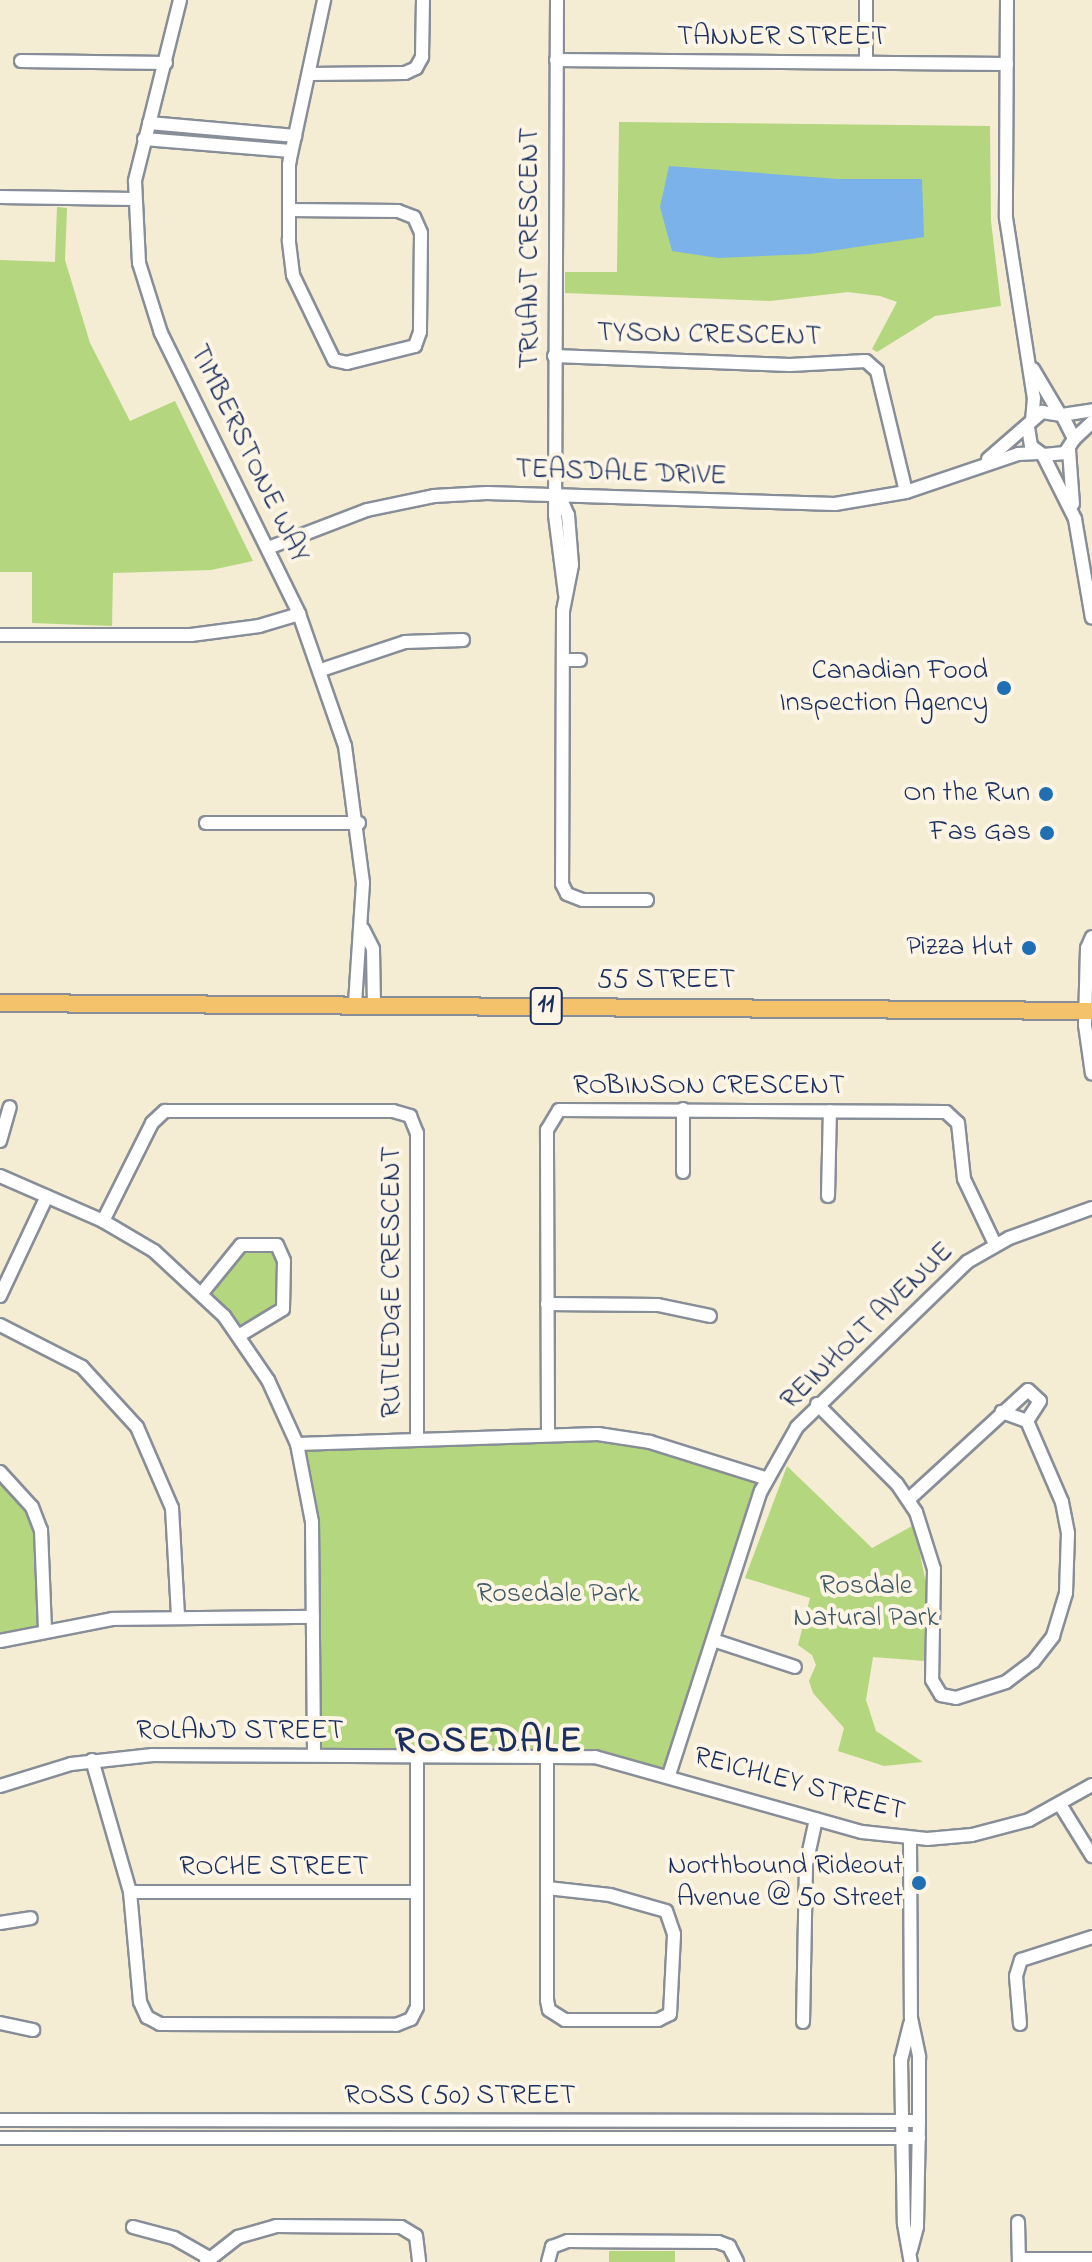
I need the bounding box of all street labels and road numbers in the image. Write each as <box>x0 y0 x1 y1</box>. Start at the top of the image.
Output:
street label: TANNER STREET <box>677 21 887 55</box>
street label: TRUANT CRESCENT <box>514 127 548 369</box>
street label: TYSON CRESCENT <box>597 317 821 355</box>
street label: TIMBERSTONE WAY <box>181 340 315 568</box>
street label: TEASDALE DRIVE <box>515 454 727 494</box>
street label: 55 STREET <box>597 964 735 998</box>
road number: 11 <box>528 984 564 1028</box>
street label: ROBINSON CRESCENT <box>573 1070 845 1104</box>
street label: RUTLEDGE CRESCENT <box>376 1146 410 1418</box>
street label: REINHOLT AVENUE <box>775 1236 961 1418</box>
street label: ROLAND STREET <box>136 1715 344 1749</box>
street label: REICHLEY STREET <box>690 1741 908 1829</box>
street label: ROCHE STREET <box>179 1851 369 1885</box>
street label: ROSS (50) STREET <box>344 2080 576 2114</box>

